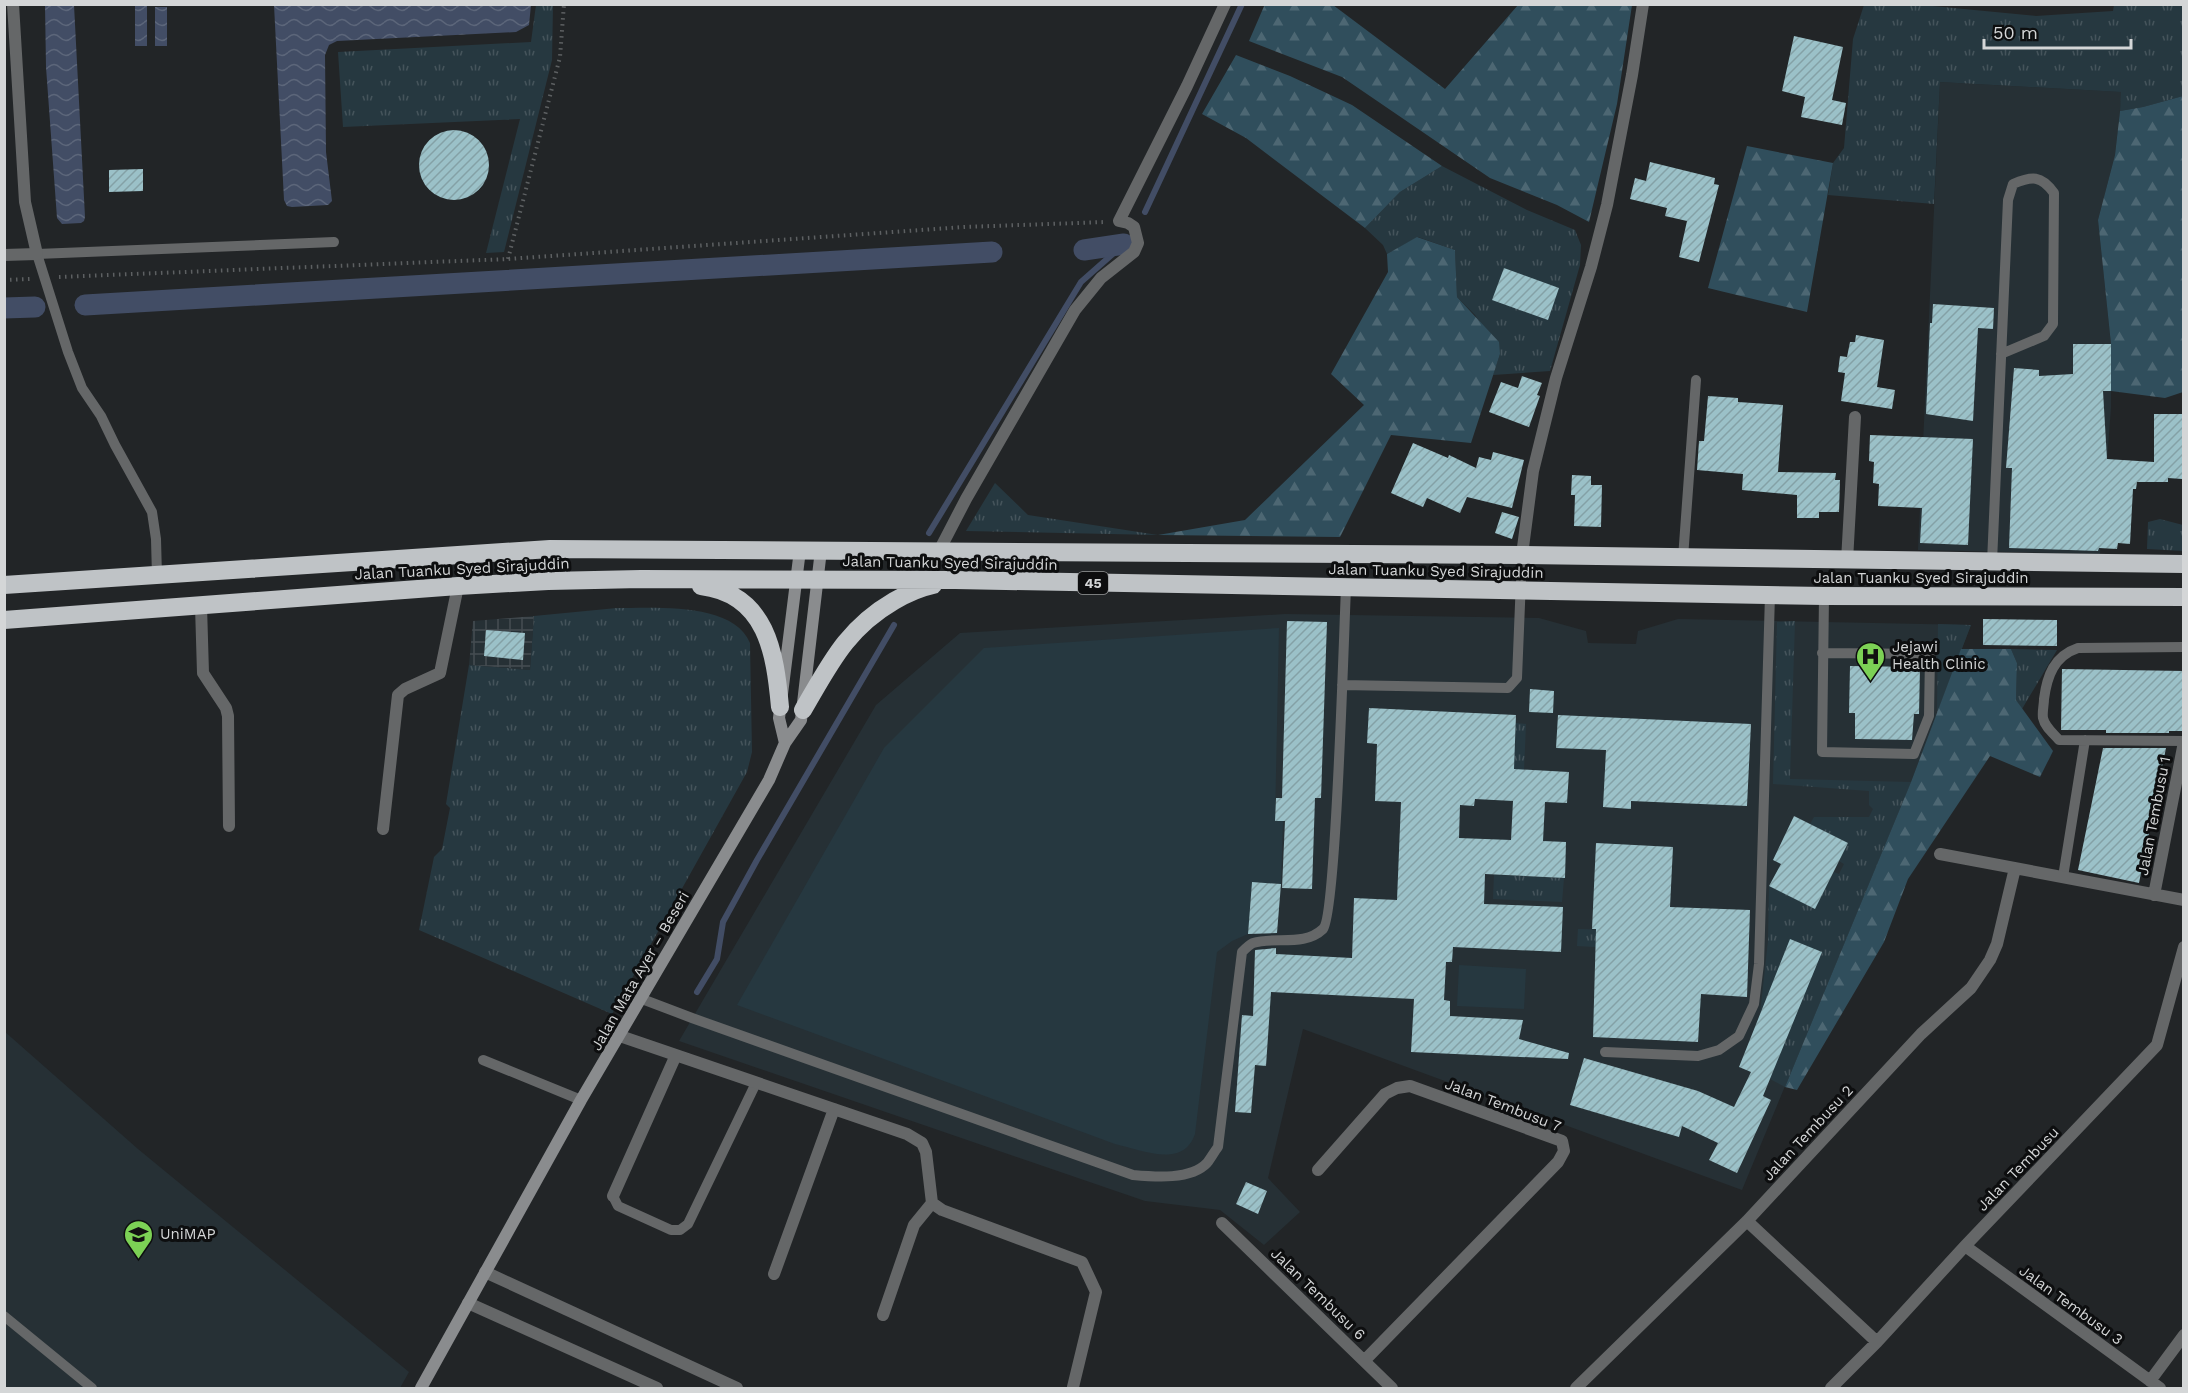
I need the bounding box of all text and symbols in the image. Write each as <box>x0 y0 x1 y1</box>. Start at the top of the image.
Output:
scale bar <box>1984 12 2131 50</box>
text: 50 m <box>1993 22 2038 43</box>
street label: Jalan Tuanku Syed Sirajuddin <box>842 552 1058 574</box>
street label: Jalan Tuanku Syed Sirajuddin <box>354 554 570 584</box>
street label: Jalan Tuanku Syed Sirajuddin <box>1328 560 1544 582</box>
street label: Jalan Tuanku Syed Sirajuddin <box>1813 569 2029 587</box>
road number: 45 <box>1078 572 1108 594</box>
place label: Jejawi Health Clinic <box>1892 638 1986 673</box>
hospital icon: Jejawi Health Clinic <box>1855 640 1887 682</box>
street label: Jalan Tembusu 1 <box>2134 755 2174 877</box>
street label: Jalan Mata Ayer – Beseri <box>587 888 693 1054</box>
street label: Jalan Tembusu 7 <box>1442 1075 1564 1135</box>
street label: Jalan Tembusu 2 <box>1759 1082 1857 1184</box>
street label: Jalan Tembusu <box>1973 1123 2063 1215</box>
school or university icon: UniMAP <box>123 1218 155 1260</box>
place label: UniMAP <box>160 1225 216 1243</box>
street label: Jalan Tembusu 6 <box>1267 1244 1369 1344</box>
street label: Jalan Tembusu 3 <box>2016 1261 2126 1349</box>

